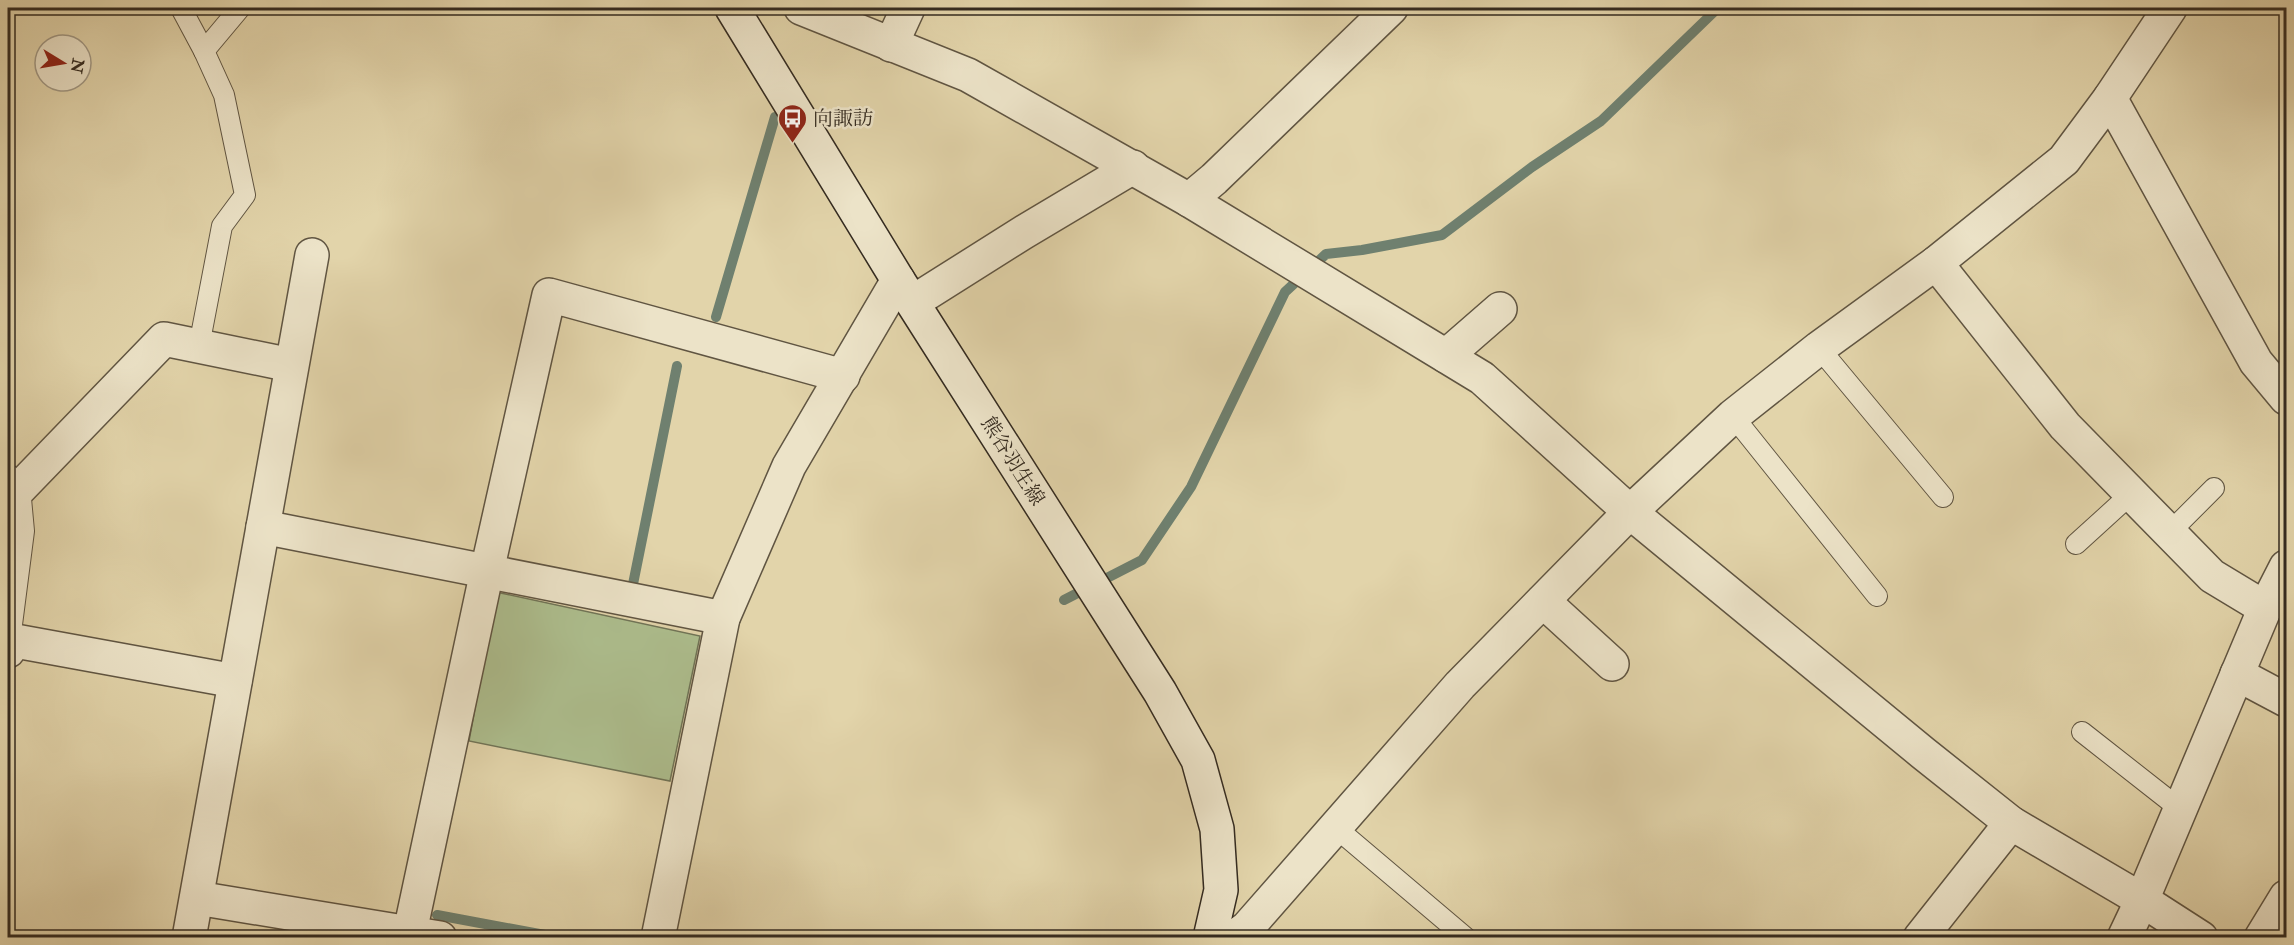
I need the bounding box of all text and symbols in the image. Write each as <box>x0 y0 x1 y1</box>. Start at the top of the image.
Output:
north arrow <box>33 33 93 93</box>
text: N <box>65 56 88 75</box>
bus stop icon: 向諏訪 <box>776 102 808 144</box>
place label: 向諏訪 <box>813 106 873 131</box>
street label: 熊谷羽生線 <box>976 412 1050 510</box>

